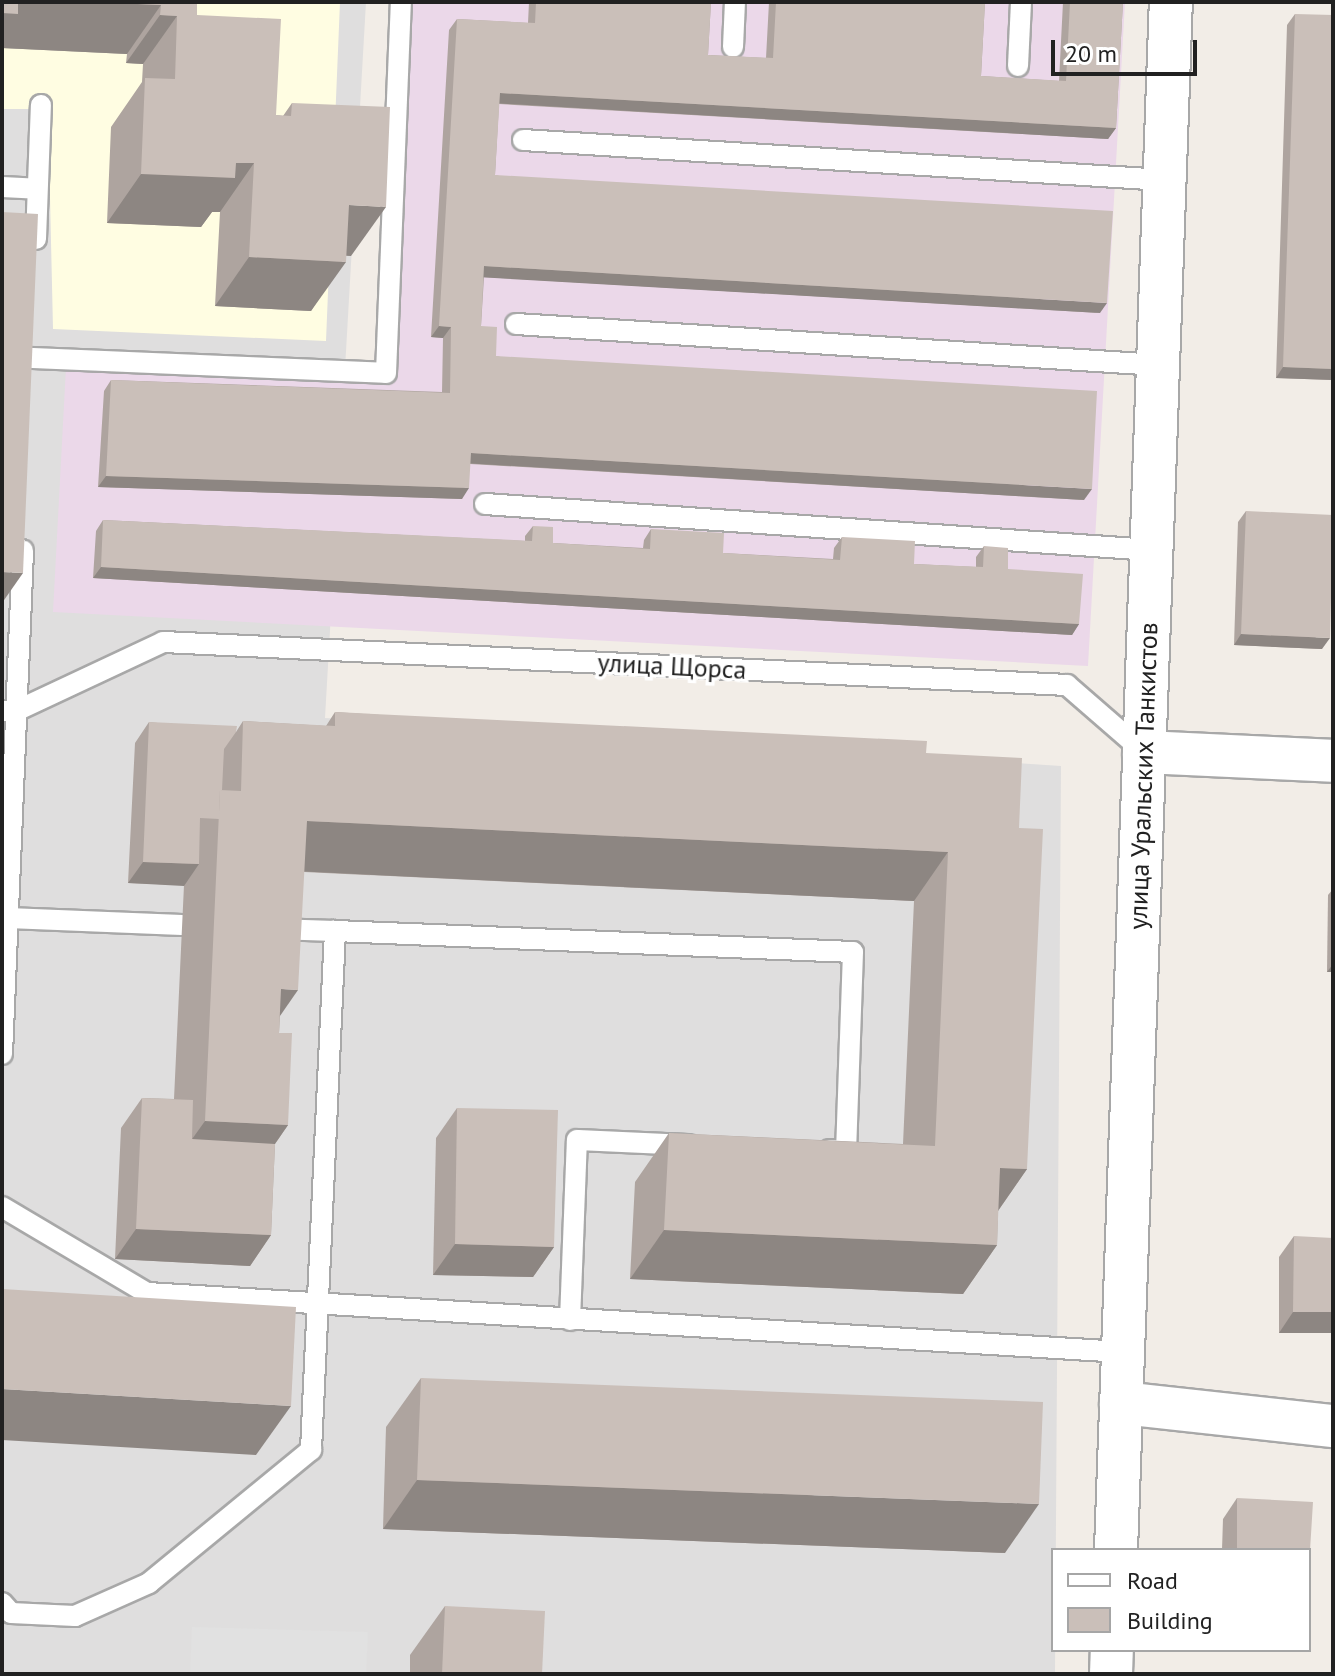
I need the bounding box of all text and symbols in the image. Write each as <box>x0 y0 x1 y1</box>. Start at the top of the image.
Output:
scale bar <box>1055 24 1201 74</box>
text: 20 m <box>1065 38 1117 69</box>
street label: улица Уральских Танкистов <box>1122 621 1164 931</box>
street label: улица Щорса <box>597 647 747 685</box>
legend <box>1051 1548 1311 1652</box>
text: Road <box>1127 1565 1178 1596</box>
text: Building <box>1127 1605 1213 1636</box>

